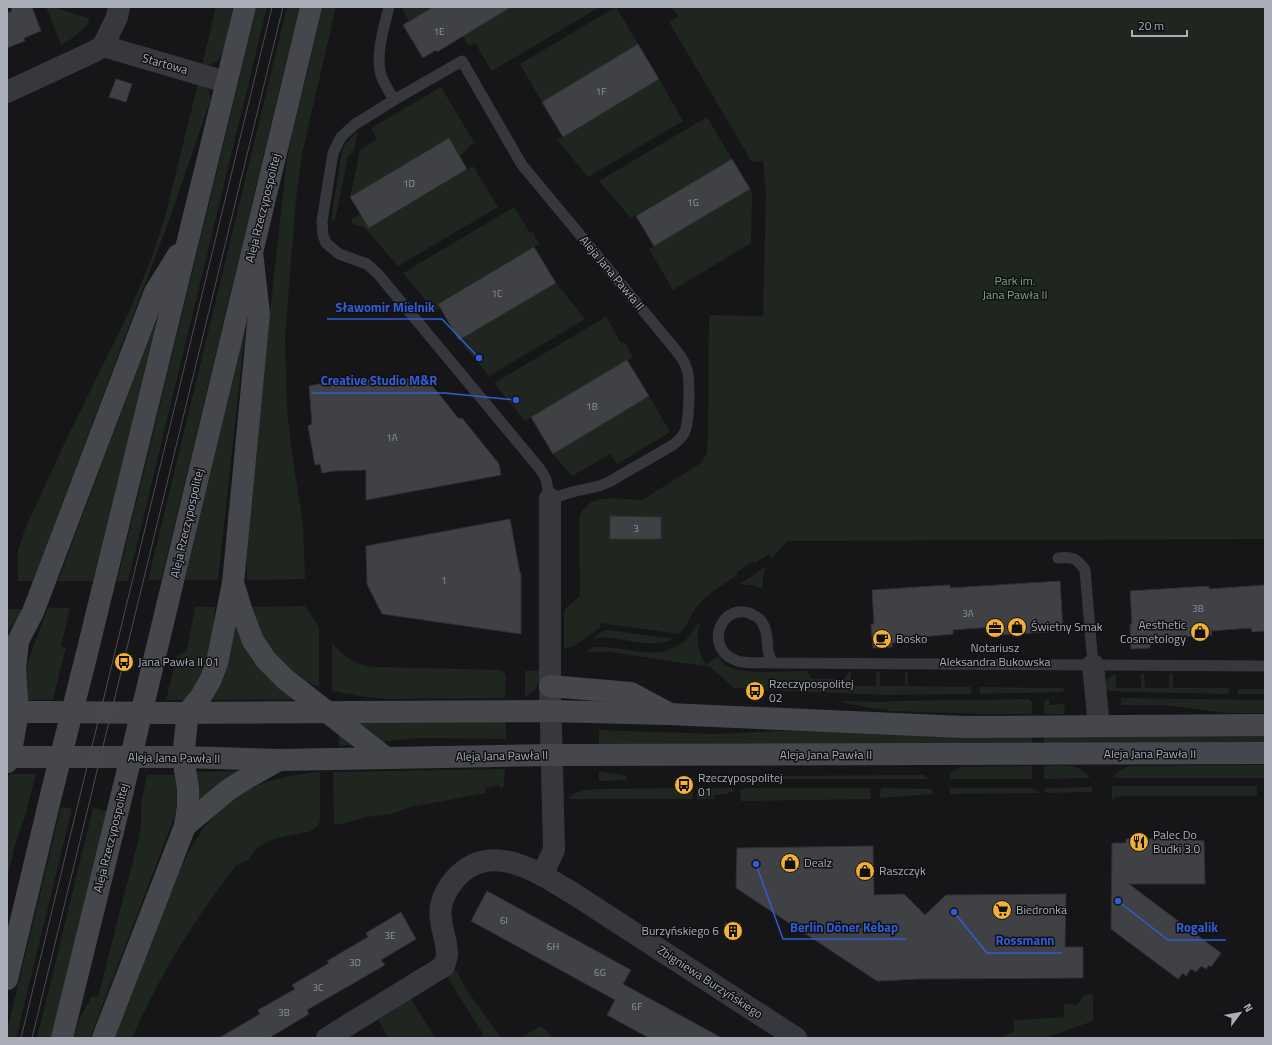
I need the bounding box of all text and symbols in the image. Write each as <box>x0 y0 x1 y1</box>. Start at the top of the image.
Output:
scale bar <box>1132 12 1187 38</box>
text: 20 m <box>1138 16 1164 35</box>
house number: 1E <box>433 24 445 39</box>
street label: Startowa <box>140 48 190 79</box>
house number: 1F <box>596 84 606 99</box>
street label: Aleja Rzeczypospolitej <box>240 151 285 264</box>
house number: 1D <box>403 176 415 191</box>
house number: 1G <box>687 195 699 210</box>
street label: Aleja Jana Pawła II <box>575 231 649 314</box>
park label: Park im. Jana Pawła II <box>982 271 1048 304</box>
house number: 1C <box>491 286 503 301</box>
callout: Sławomir Mielnik <box>327 294 442 319</box>
text: Sławomir Mielnik <box>335 297 435 317</box>
callout: Creative Studio M&R <box>312 368 445 393</box>
text: Creative Studio M&R <box>321 370 437 390</box>
house number: 1B <box>586 399 598 414</box>
house number: 1A <box>386 430 398 445</box>
street label: Aleja Rzeczypospolitej <box>165 466 208 580</box>
house number: 3 <box>633 521 639 536</box>
house number: 1 <box>441 573 447 588</box>
house number: 3B <box>1192 601 1204 616</box>
house number: 3A <box>962 606 974 621</box>
place label: Aesthetic Cosmetology <box>1120 615 1186 648</box>
shop icon: Świetny Smak <box>1006 616 1028 638</box>
office icon: Notariusz Aleksandra Bukowska <box>984 617 1006 639</box>
place label: Świetny Smak <box>1031 617 1103 636</box>
shop icon: Aesthetic Cosmetology <box>1189 621 1211 643</box>
cafe icon: Bosko <box>871 628 893 650</box>
place label: Bosko <box>896 629 927 648</box>
place label: Notariusz Aleksandra Bukowska <box>940 638 1050 671</box>
bus stop icon: Jana Pawła II 01 <box>113 651 135 673</box>
place label: Jana Pawła II 01 <box>138 652 219 671</box>
place label: Rzeczypospolitej 02 <box>769 674 854 707</box>
bus stop icon: Rzeczypospolitej 02 <box>744 680 766 702</box>
street label: Aleja Jana Pawła II <box>1104 744 1196 763</box>
street label: Aleja Jana Pawła II <box>456 745 548 766</box>
street label: Aleja Jana Pawła II <box>780 745 872 764</box>
street label: Aleja Jana Pawła II <box>128 747 220 768</box>
place label: Rzeczypospolitej 01 <box>698 768 783 801</box>
bus stop icon: Rzeczypospolitej 01 <box>673 774 695 796</box>
street label: Aleja Rzeczypospolitej <box>88 781 133 894</box>
place label: Palec Do Budki 3.0 <box>1153 825 1200 858</box>
restaurant icon: Palec Do Budki 3.0 <box>1128 831 1150 853</box>
shop icon: Dealz <box>779 852 801 874</box>
place label: Dealz <box>804 853 832 872</box>
shop icon: Raszczyk <box>854 860 876 882</box>
place label: Raszczyk <box>879 861 926 880</box>
supermarket icon: Biedronka <box>991 899 1013 921</box>
place label: Biedronka <box>1016 900 1067 919</box>
house number: 6I <box>500 913 508 928</box>
callout: Berlin Döner Kebap <box>783 914 906 939</box>
callout: Rogalik <box>1168 915 1226 940</box>
text: Berlin Döner Kebap <box>790 917 898 937</box>
text: Rogalik <box>1176 917 1218 937</box>
building icon: Burzyńskiego 6 <box>722 920 744 942</box>
place label: Burzyńskiego 6 <box>642 921 719 940</box>
house number: 3E <box>384 928 396 943</box>
callout: Rossmann <box>987 928 1062 953</box>
text: Rossmann <box>995 930 1055 950</box>
house number: 6H <box>547 939 559 954</box>
street label: Zbigniewa Burzyńskiego <box>654 940 767 1023</box>
house number: 3D <box>349 955 361 970</box>
house number: 6G <box>594 965 606 980</box>
house number: 3C <box>312 980 324 995</box>
north arrow <box>1220 993 1260 1033</box>
house number: 6F <box>632 999 642 1014</box>
text: N <box>1240 1000 1257 1015</box>
house number: 3B <box>278 1005 290 1020</box>

